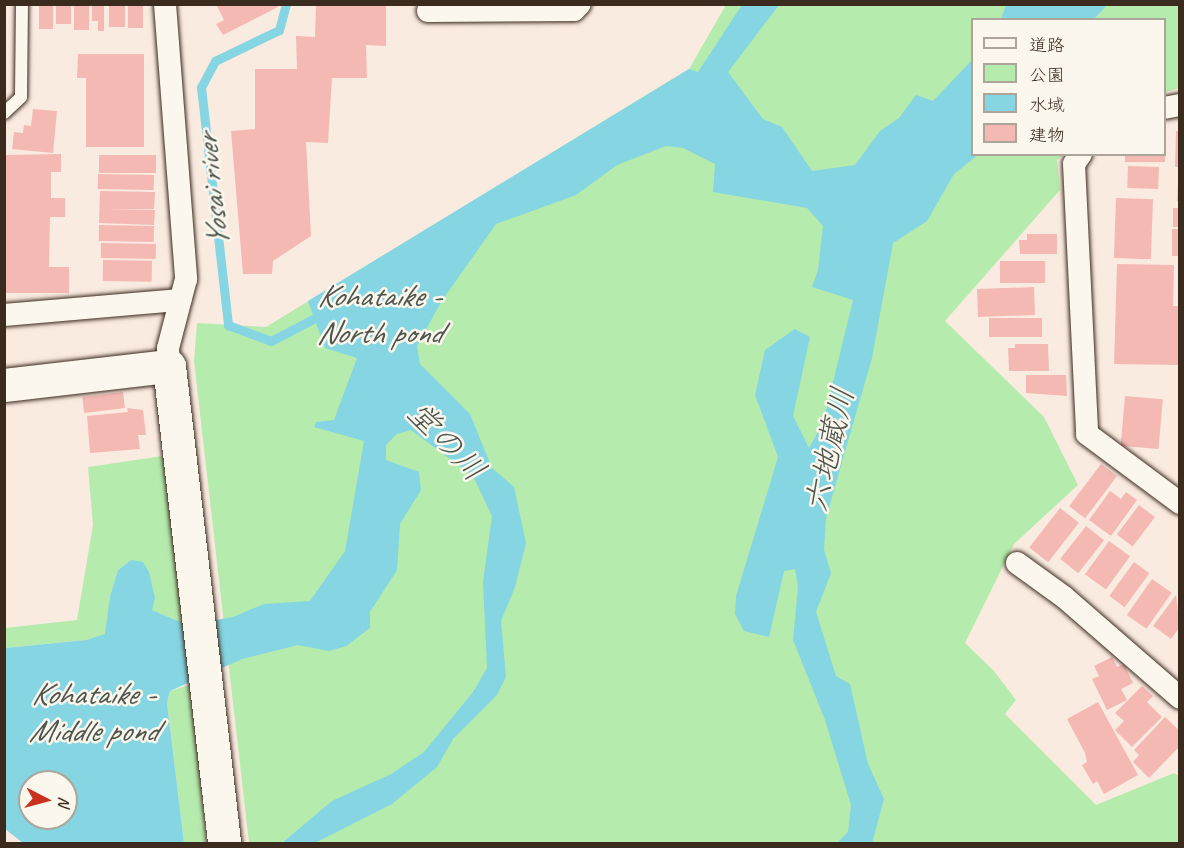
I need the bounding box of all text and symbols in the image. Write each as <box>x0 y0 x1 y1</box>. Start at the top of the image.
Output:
legend <box>971 18 1166 156</box>
text: 道路 <box>1029 34 1065 56</box>
text: 公園 <box>1029 64 1065 86</box>
text: 水域 <box>1029 94 1065 116</box>
text: 建物 <box>1029 124 1065 146</box>
water label: Yosai river <box>188 133 238 249</box>
water label: Kohataike - North pond <box>316 278 442 353</box>
water label: 六地蔵川 <box>797 383 863 517</box>
water label: 堂の川 <box>399 394 493 490</box>
water label: Kohataike - Middle pond <box>29 676 157 751</box>
north arrow <box>18 770 78 830</box>
text: N <box>53 796 74 808</box>

